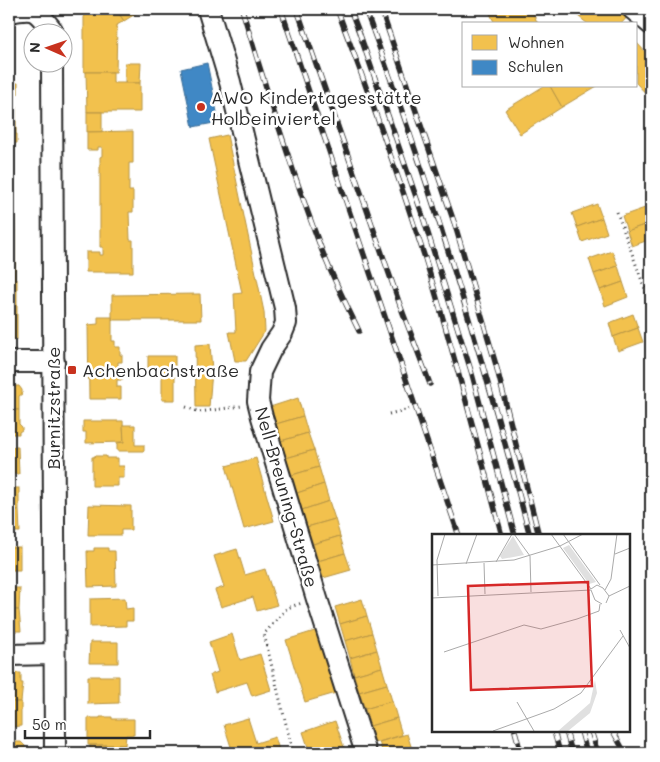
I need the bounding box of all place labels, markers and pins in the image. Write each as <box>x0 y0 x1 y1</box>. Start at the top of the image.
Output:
place label: AWO Kindertagesstätte Holbeinviertel <box>211 85 422 130</box>
marker: AWO Kindertagesstätte Holbeinviertel <box>195 101 207 113</box>
place label: Achenbachstraße <box>82 358 239 382</box>
marker: Achenbachstraße <box>66 364 78 376</box>

